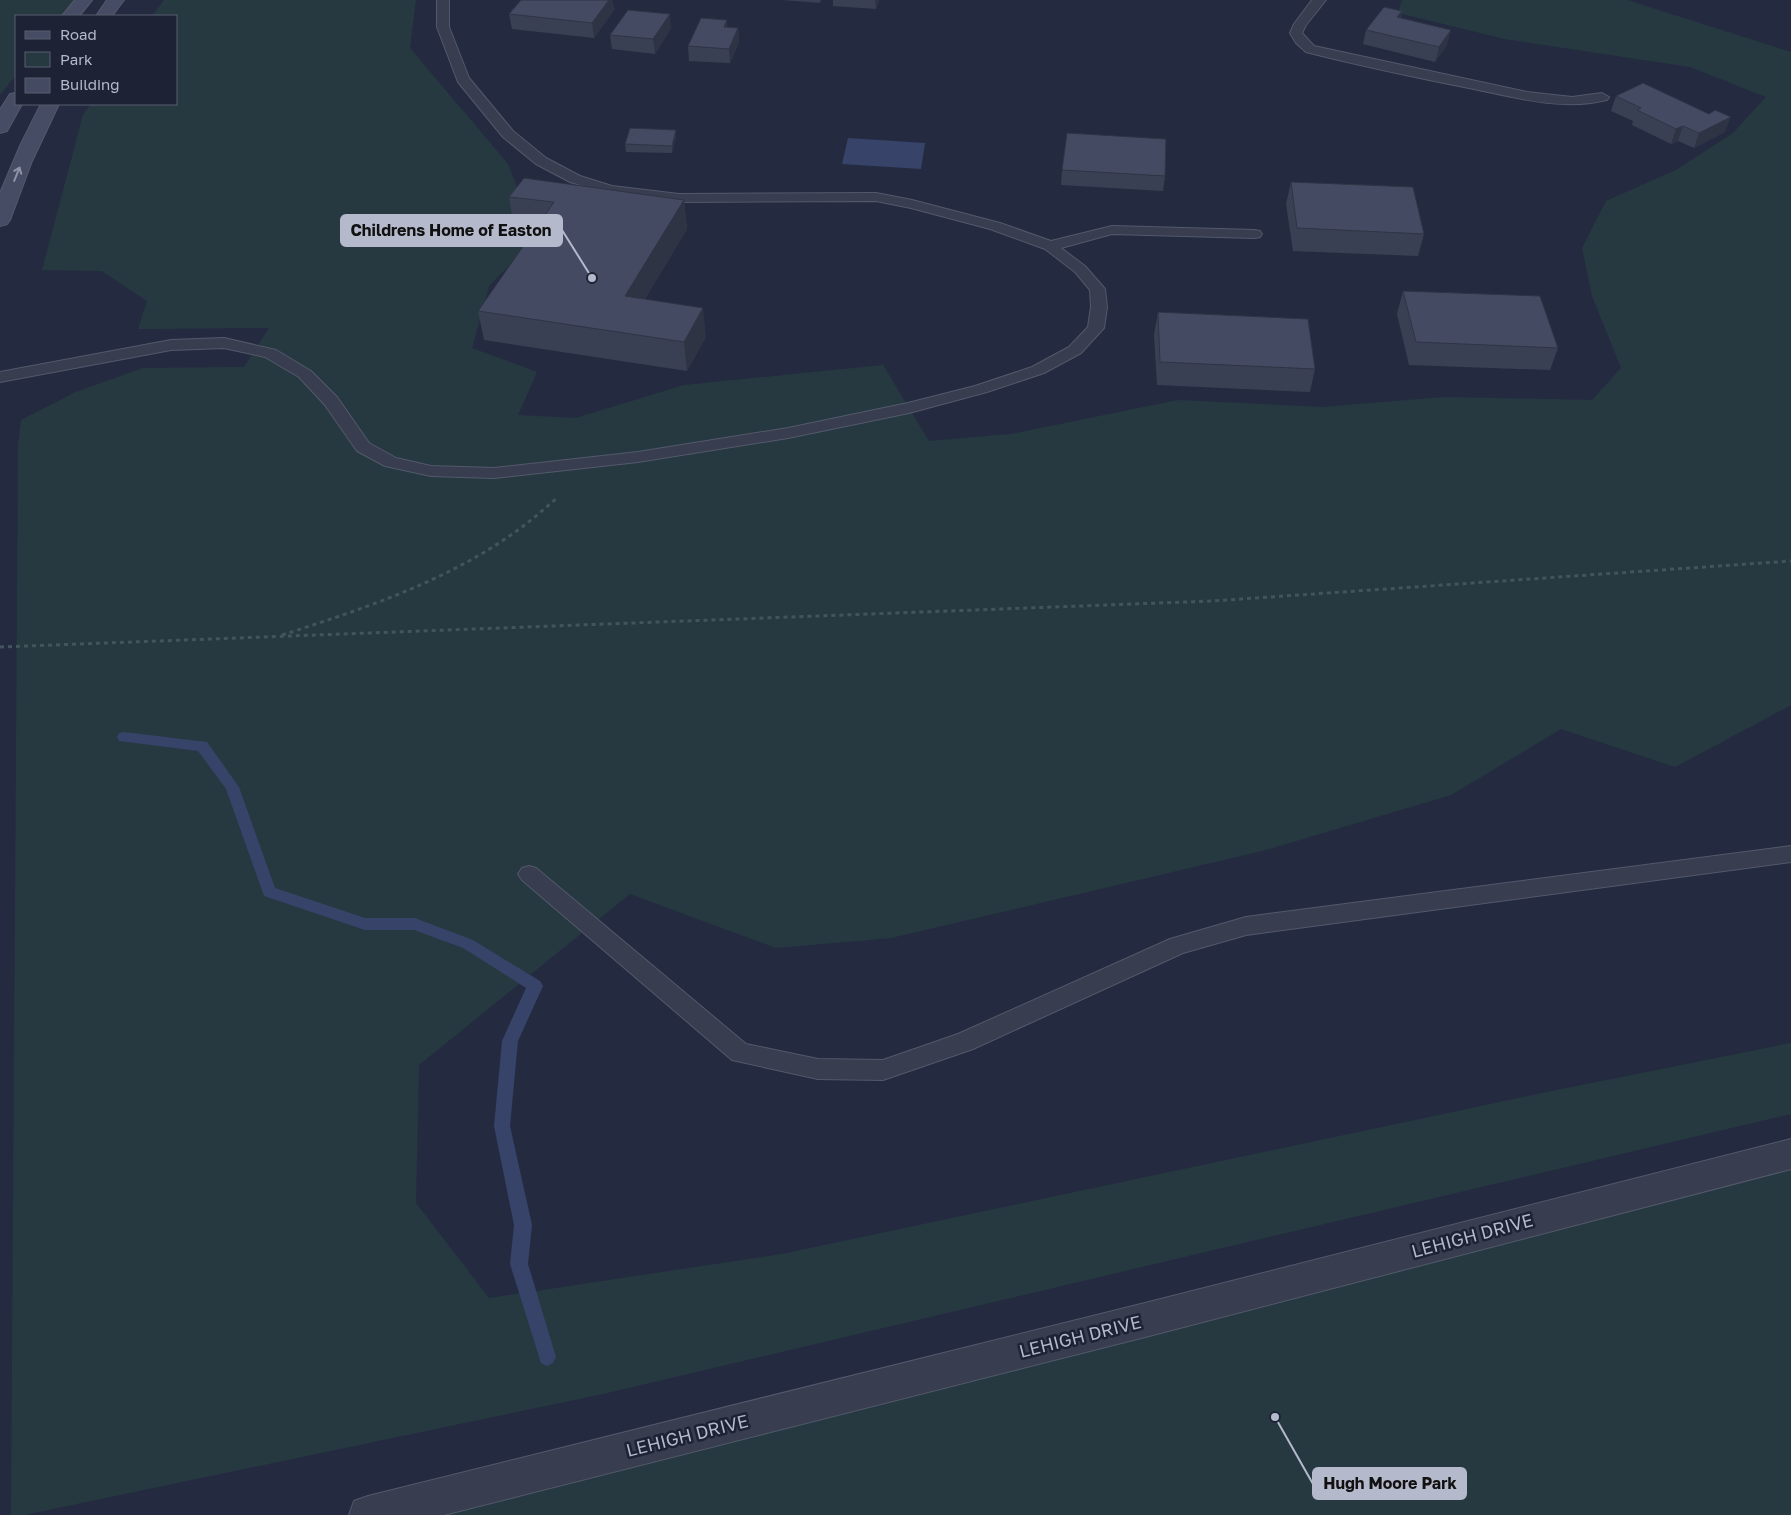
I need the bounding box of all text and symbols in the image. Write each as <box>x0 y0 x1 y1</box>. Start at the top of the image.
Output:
legend <box>15 15 178 105</box>
text: Road <box>60 25 97 43</box>
text: Park <box>60 50 93 68</box>
text: Building <box>60 75 120 93</box>
one-way arrow <box>12 167 22 182</box>
callout: Childrens Home of Easton <box>341 215 562 246</box>
text: Childrens Home of Easton <box>350 220 552 240</box>
street label: LEHIGH DRIVE <box>1409 1208 1535 1262</box>
street label: LEHIGH DRIVE <box>1017 1310 1143 1362</box>
street label: LEHIGH DRIVE <box>624 1409 750 1461</box>
callout: Hugh Moore Park <box>1313 1468 1466 1499</box>
text: Hugh Moore Park <box>1323 1473 1457 1493</box>

